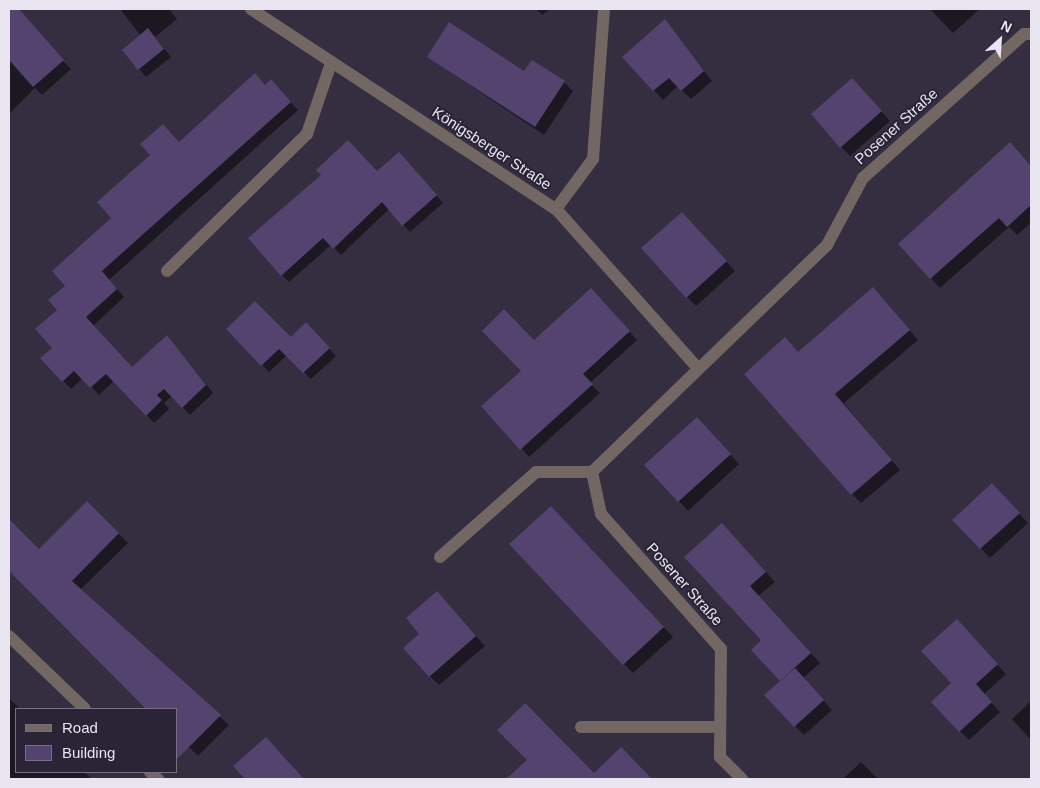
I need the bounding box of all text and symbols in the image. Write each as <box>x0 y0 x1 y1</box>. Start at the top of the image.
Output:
north arrow <box>975 15 1025 65</box>
text: N <box>999 17 1015 36</box>
street label: Posener Straße <box>851 84 941 168</box>
street label: Königsberger Straße <box>429 103 555 193</box>
street label: Posener Straße <box>643 539 727 629</box>
legend <box>15 708 178 773</box>
text: Road <box>62 719 98 736</box>
text: Building <box>62 744 115 761</box>

